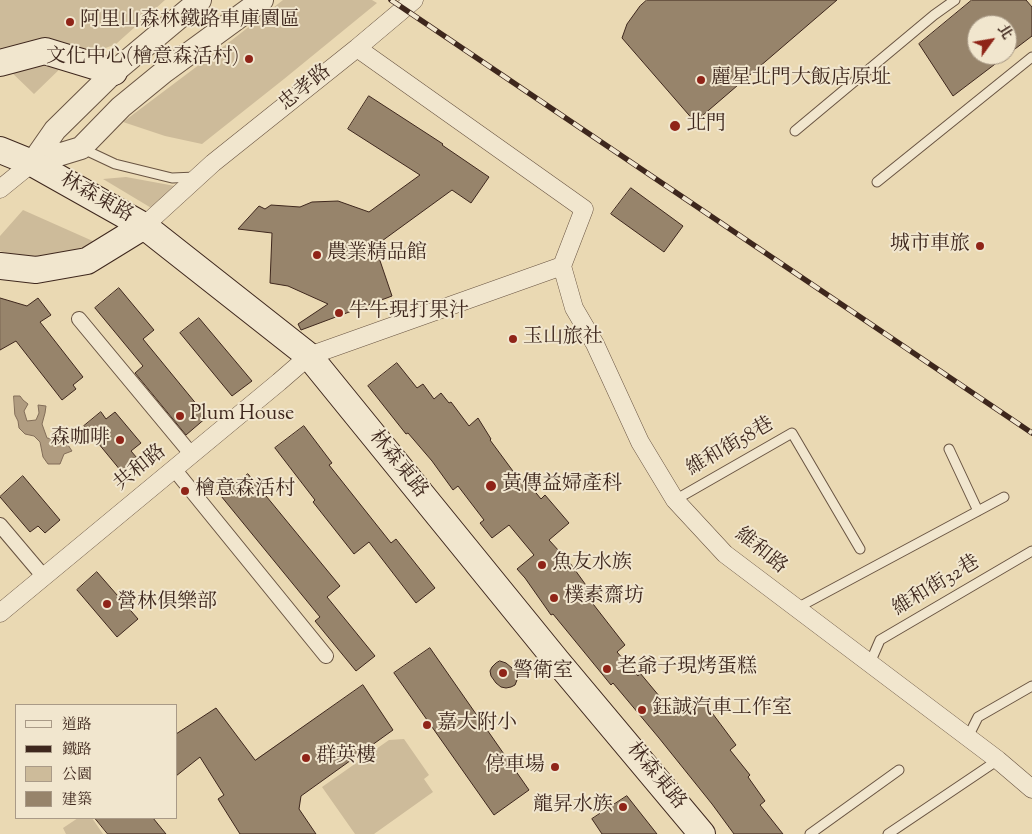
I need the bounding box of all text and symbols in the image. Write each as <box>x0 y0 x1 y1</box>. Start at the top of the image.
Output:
place label: 阿里山森林鐵路車庫園區 <box>80 10 300 34</box>
north arrow <box>967 15 1017 65</box>
marker: 阿里山森林鐵路車庫園區 <box>64 16 76 28</box>
text: 北 <box>992 21 1016 44</box>
place label: 文化中心(檜意森活村) <box>46 47 239 71</box>
marker: 文化中心(檜意森活村) <box>243 53 255 65</box>
street label: 忠孝路 <box>275 61 337 117</box>
place label: 麗星北門大飯店原址 <box>711 68 891 92</box>
marker: 麗星北門大飯店原址 <box>695 74 707 86</box>
place label: 北門 <box>686 114 726 138</box>
marker: 北門 <box>668 119 682 133</box>
street label: 林森東路 <box>55 169 137 229</box>
place label: 城市車旅 <box>890 234 970 258</box>
marker: 城市車旅 <box>974 240 986 252</box>
place label: 農業精品館 <box>327 243 427 267</box>
marker: 農業精品館 <box>311 249 323 261</box>
place label: 牛牛現打果汁 <box>349 301 469 325</box>
marker: 牛牛現打果汁 <box>333 307 345 319</box>
place label: 玉山旅社 <box>523 327 603 351</box>
marker: 玉山旅社 <box>507 333 519 345</box>
place label: Plum House <box>190 404 294 428</box>
marker: Plum House <box>174 410 186 422</box>
street label: 維和街58巷 <box>683 413 779 483</box>
street label: 林森東路 <box>363 426 431 504</box>
place label: 森咖啡 <box>50 428 110 452</box>
marker: 森咖啡 <box>114 434 126 446</box>
street label: 共和路 <box>110 441 172 497</box>
place label: 黃傳益婦產科 <box>502 474 622 498</box>
place label: 檜意森活村 <box>195 479 295 503</box>
marker: 黃傳益婦產科 <box>484 479 498 493</box>
marker: 檜意森活村 <box>179 485 191 497</box>
street label: 維和路 <box>729 524 791 580</box>
street label: 維和街32巷 <box>889 552 985 622</box>
place label: 魚友水族 <box>552 553 632 577</box>
marker: 魚友水族 <box>536 559 548 571</box>
place label: 樸素齋坊 <box>564 586 644 610</box>
place label: 營林俱樂部 <box>117 592 217 616</box>
marker: 樸素齋坊 <box>548 592 560 604</box>
marker: 營林俱樂部 <box>101 598 113 610</box>
place label: 老爺子現烤蛋糕 <box>617 657 757 681</box>
place label: 警衛室 <box>513 661 573 685</box>
marker: 老爺子現烤蛋糕 <box>601 663 613 675</box>
marker: 警衛室 <box>497 667 509 679</box>
place label: 鈺誠汽車工作室 <box>652 698 792 722</box>
legend <box>15 704 178 819</box>
marker: 鈺誠汽車工作室 <box>636 704 648 716</box>
place label: 嘉大附小 <box>437 713 517 737</box>
text: 道路 <box>62 715 92 736</box>
marker: 嘉大附小 <box>421 719 433 731</box>
street label: 林森東路 <box>620 739 690 815</box>
text: 鐵路 <box>62 740 92 761</box>
place label: 群英樓 <box>316 746 376 770</box>
marker: 群英樓 <box>300 752 312 764</box>
place label: 停車場 <box>485 755 545 779</box>
marker: 停車場 <box>549 761 561 773</box>
text: 公園 <box>62 765 92 786</box>
text: 建築 <box>62 790 92 811</box>
place label: 龍昇水族 <box>533 795 613 819</box>
marker: 龍昇水族 <box>617 801 629 813</box>

